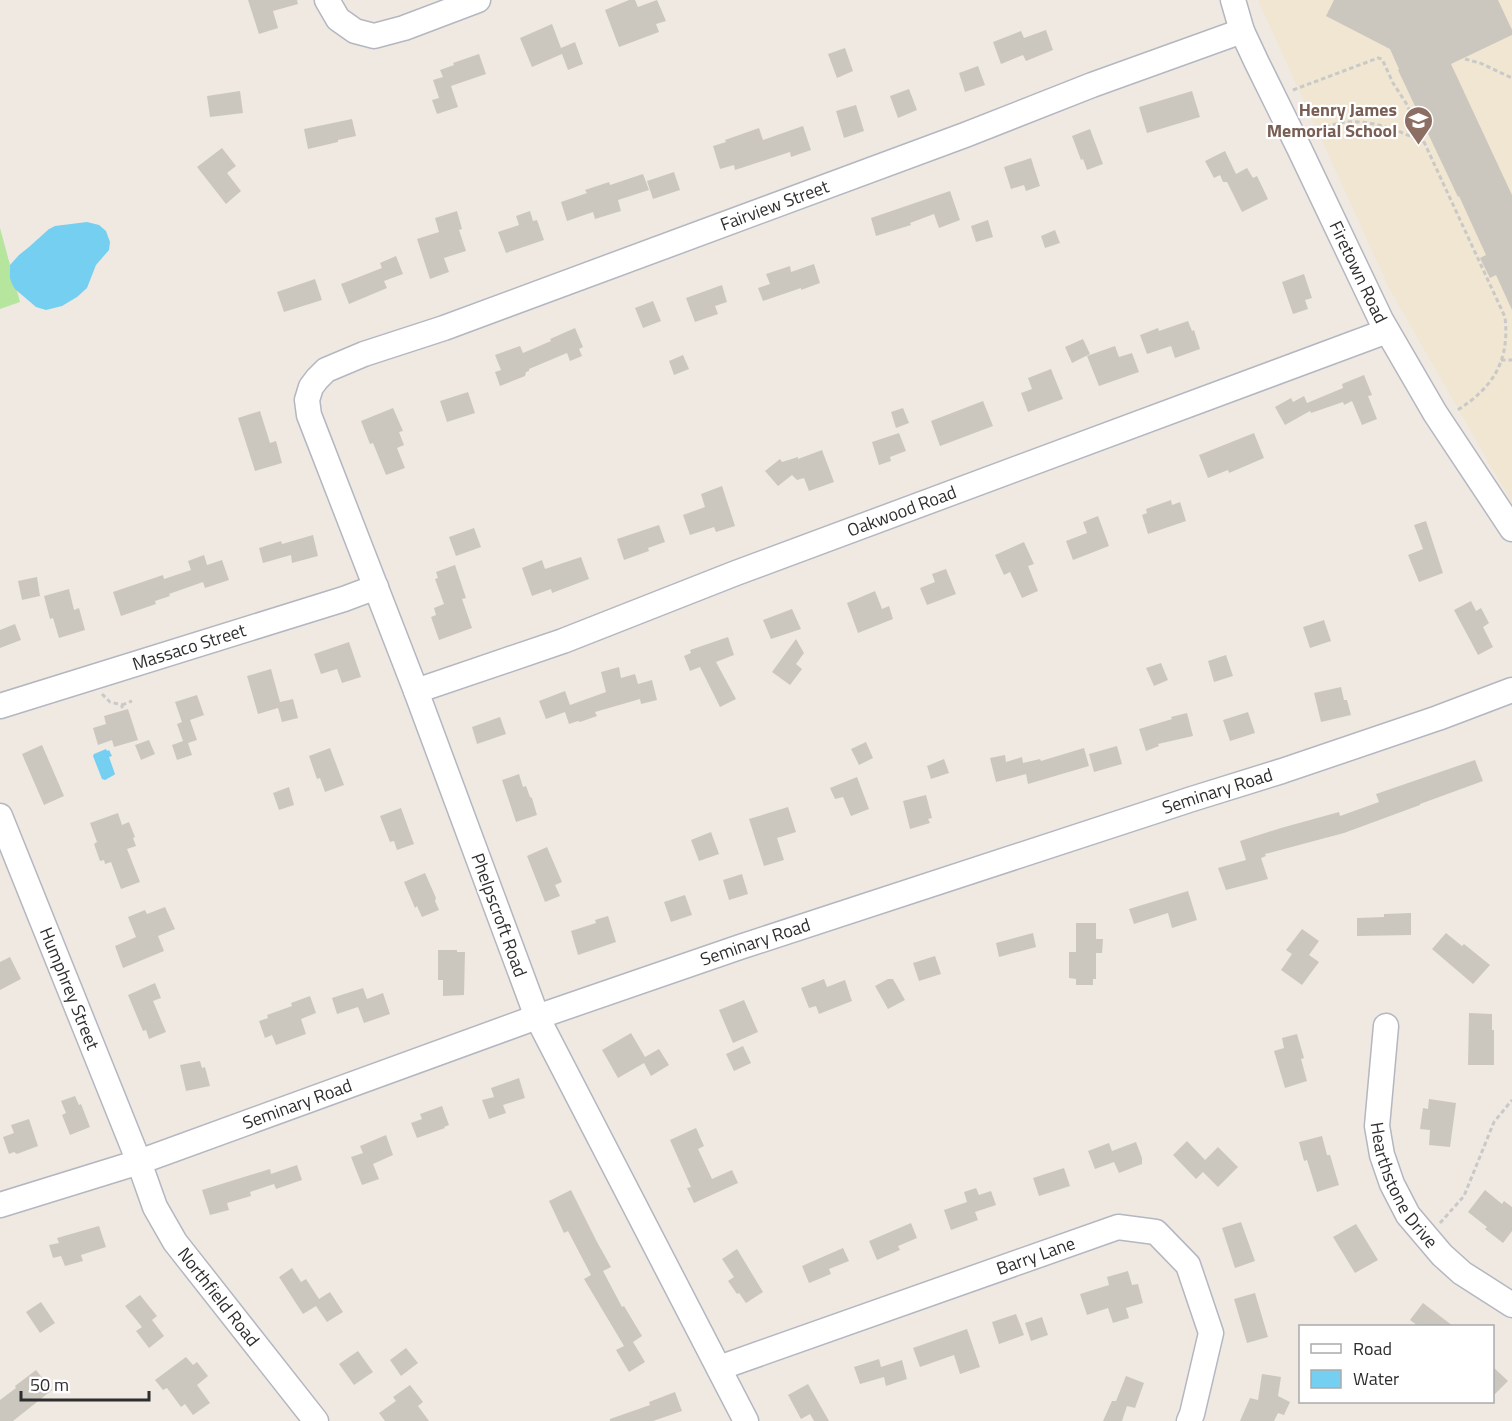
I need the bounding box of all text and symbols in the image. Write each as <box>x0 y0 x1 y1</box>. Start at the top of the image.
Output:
place label: Henry James Memorial School <box>1267 96 1397 144</box>
school or university icon: Henry James Memorial School <box>1402 104 1434 146</box>
street label: Fairview Street <box>716 172 833 237</box>
street label: Firetown Road <box>1323 216 1395 328</box>
street label: Oakwood Road <box>843 478 960 544</box>
street label: Massaco Street <box>129 616 250 677</box>
street label: Seminary Road <box>1158 761 1276 821</box>
street label: Phelpscroft Road <box>465 849 534 981</box>
street label: Seminary Road <box>697 911 814 973</box>
street label: Humphrey Street <box>33 923 107 1054</box>
street label: Seminary Road <box>239 1072 356 1136</box>
street label: Hearthstone Drive <box>1364 1120 1445 1254</box>
street label: Barry Lane <box>993 1229 1079 1282</box>
street label: Northfield Road <box>171 1241 266 1352</box>
legend <box>1299 1325 1494 1403</box>
text: Road <box>1353 1335 1392 1362</box>
scale bar <box>21 1364 148 1402</box>
text: Water <box>1353 1365 1399 1392</box>
text: 50 m <box>30 1371 69 1398</box>

